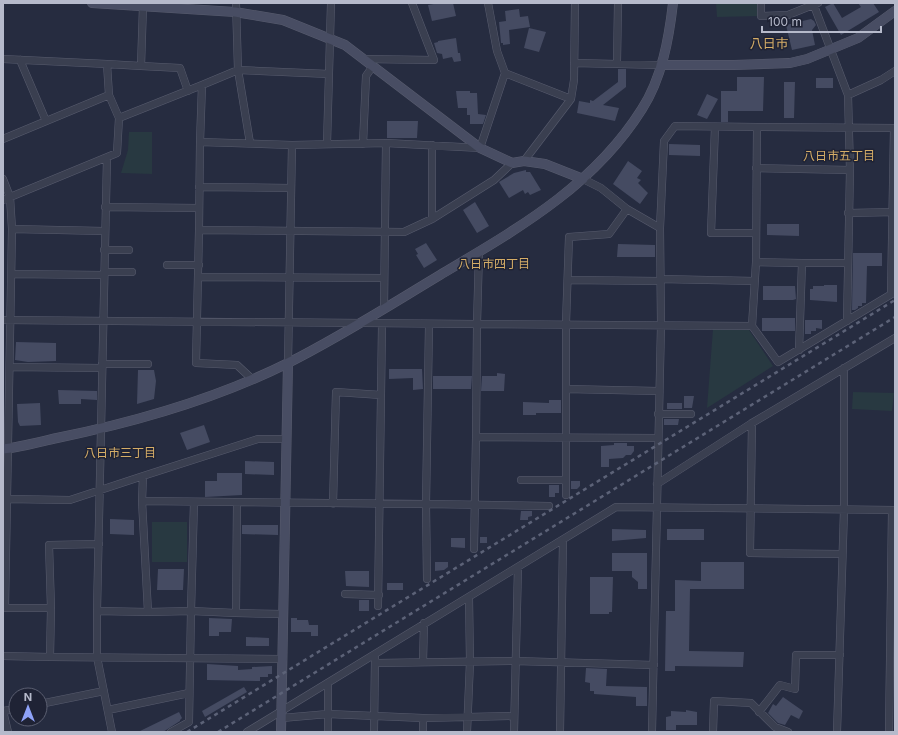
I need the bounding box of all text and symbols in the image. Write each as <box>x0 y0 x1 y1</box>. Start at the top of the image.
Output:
scale bar <box>762 8 881 34</box>
text: 100 m <box>768 14 802 29</box>
district label: 八日市 <box>749 35 789 51</box>
district label: 八日市五丁目 <box>803 148 875 163</box>
district label: 八日市四丁目 <box>458 256 530 271</box>
district label: 八日市三丁目 <box>84 445 156 460</box>
north arrow <box>8 687 48 727</box>
text: N <box>24 690 32 704</box>

